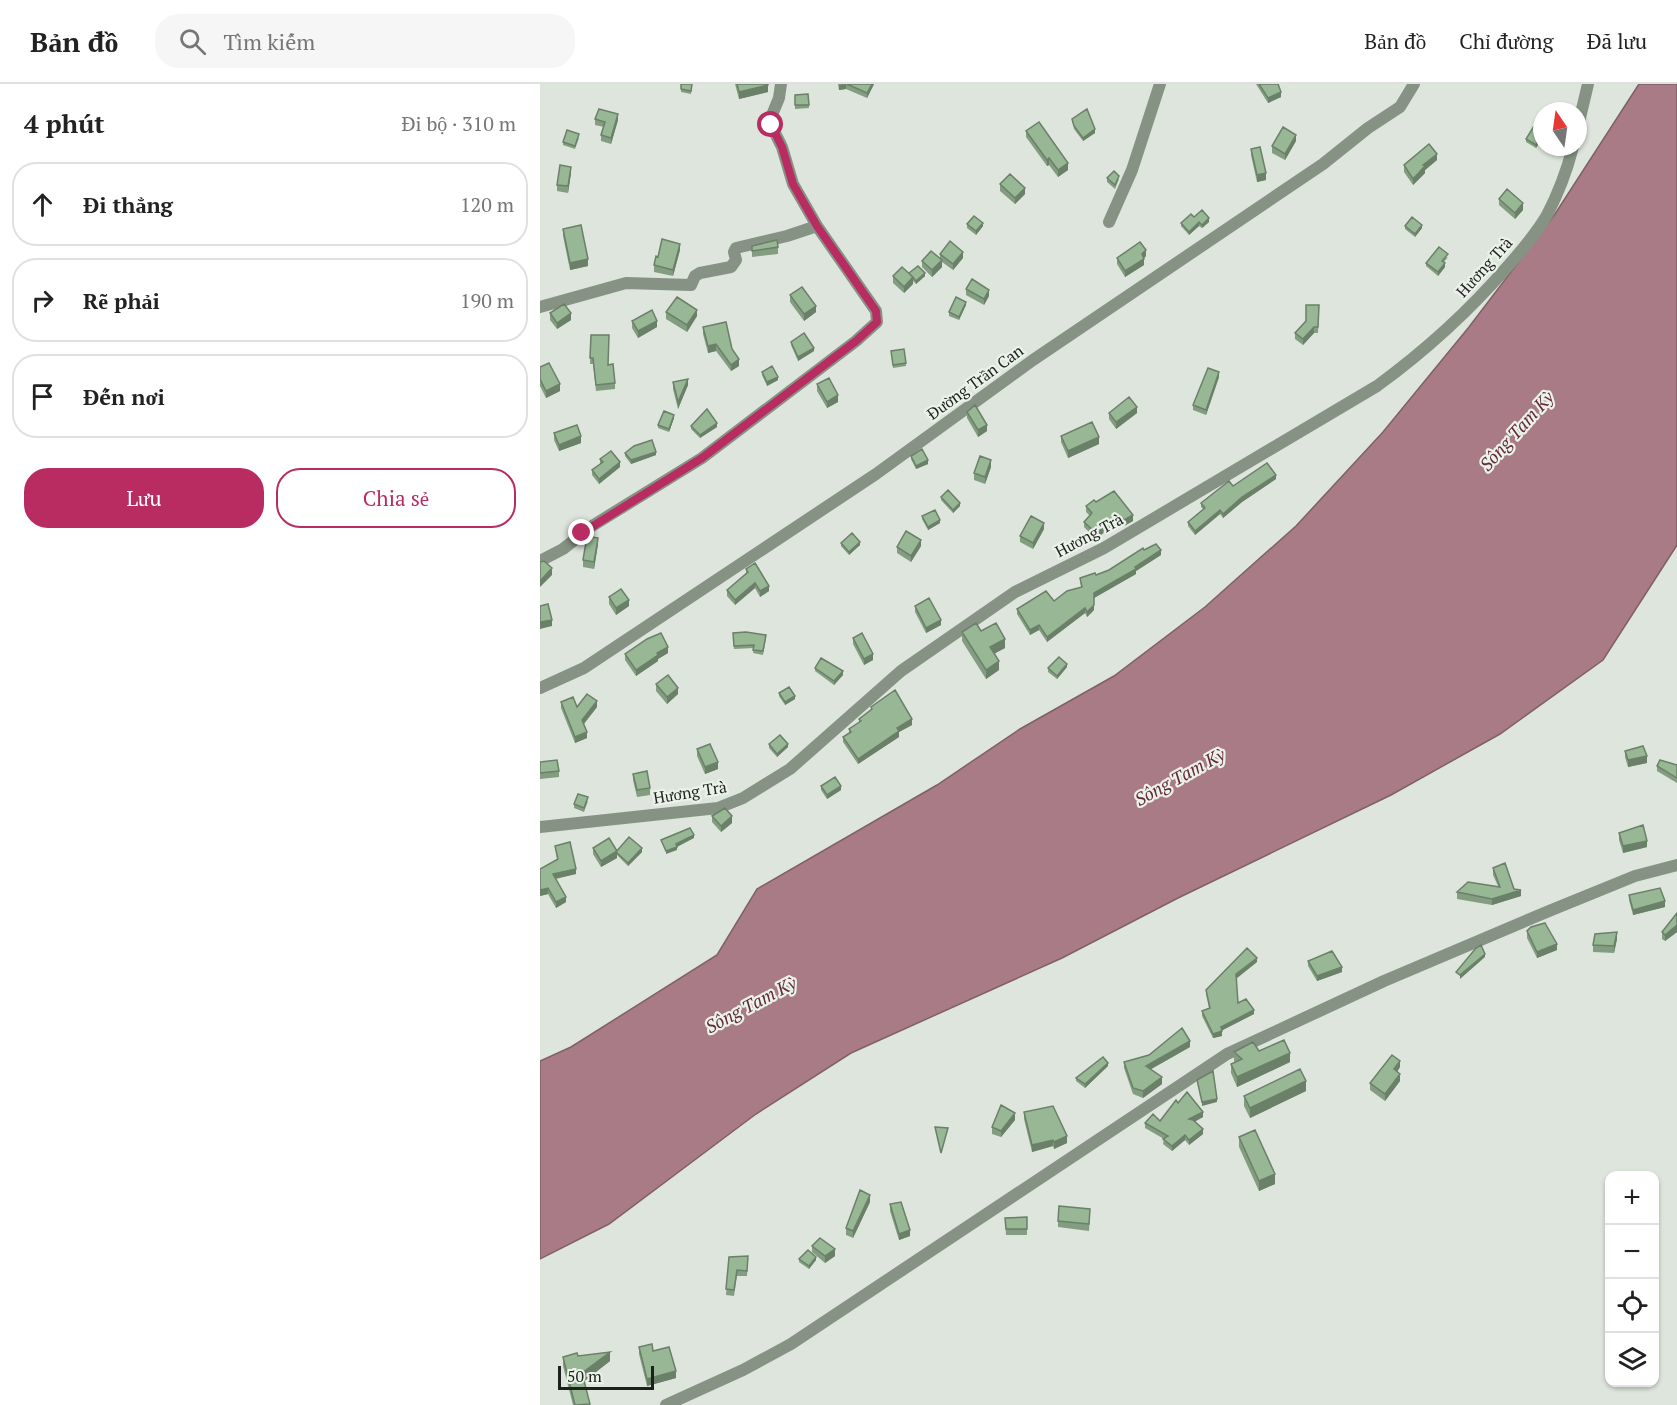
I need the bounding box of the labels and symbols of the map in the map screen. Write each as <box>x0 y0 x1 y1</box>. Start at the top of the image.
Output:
north arrow <box>1533 102 1587 156</box>
route start <box>757 111 783 137</box>
street label: Hương Trà <box>1451 232 1517 302</box>
street label: Đường Trần Can <box>922 339 1028 424</box>
water label: Sông Tam Kỳ <box>1474 385 1559 476</box>
street label: Hương Trà <box>1051 508 1127 562</box>
route end <box>568 519 594 545</box>
water label: Sông Tam Kỳ <box>1130 741 1229 811</box>
street label: Hương Trà <box>652 775 728 809</box>
water label: Sông Tam Kỳ <box>701 970 800 1038</box>
scale bar <box>558 1363 654 1390</box>

